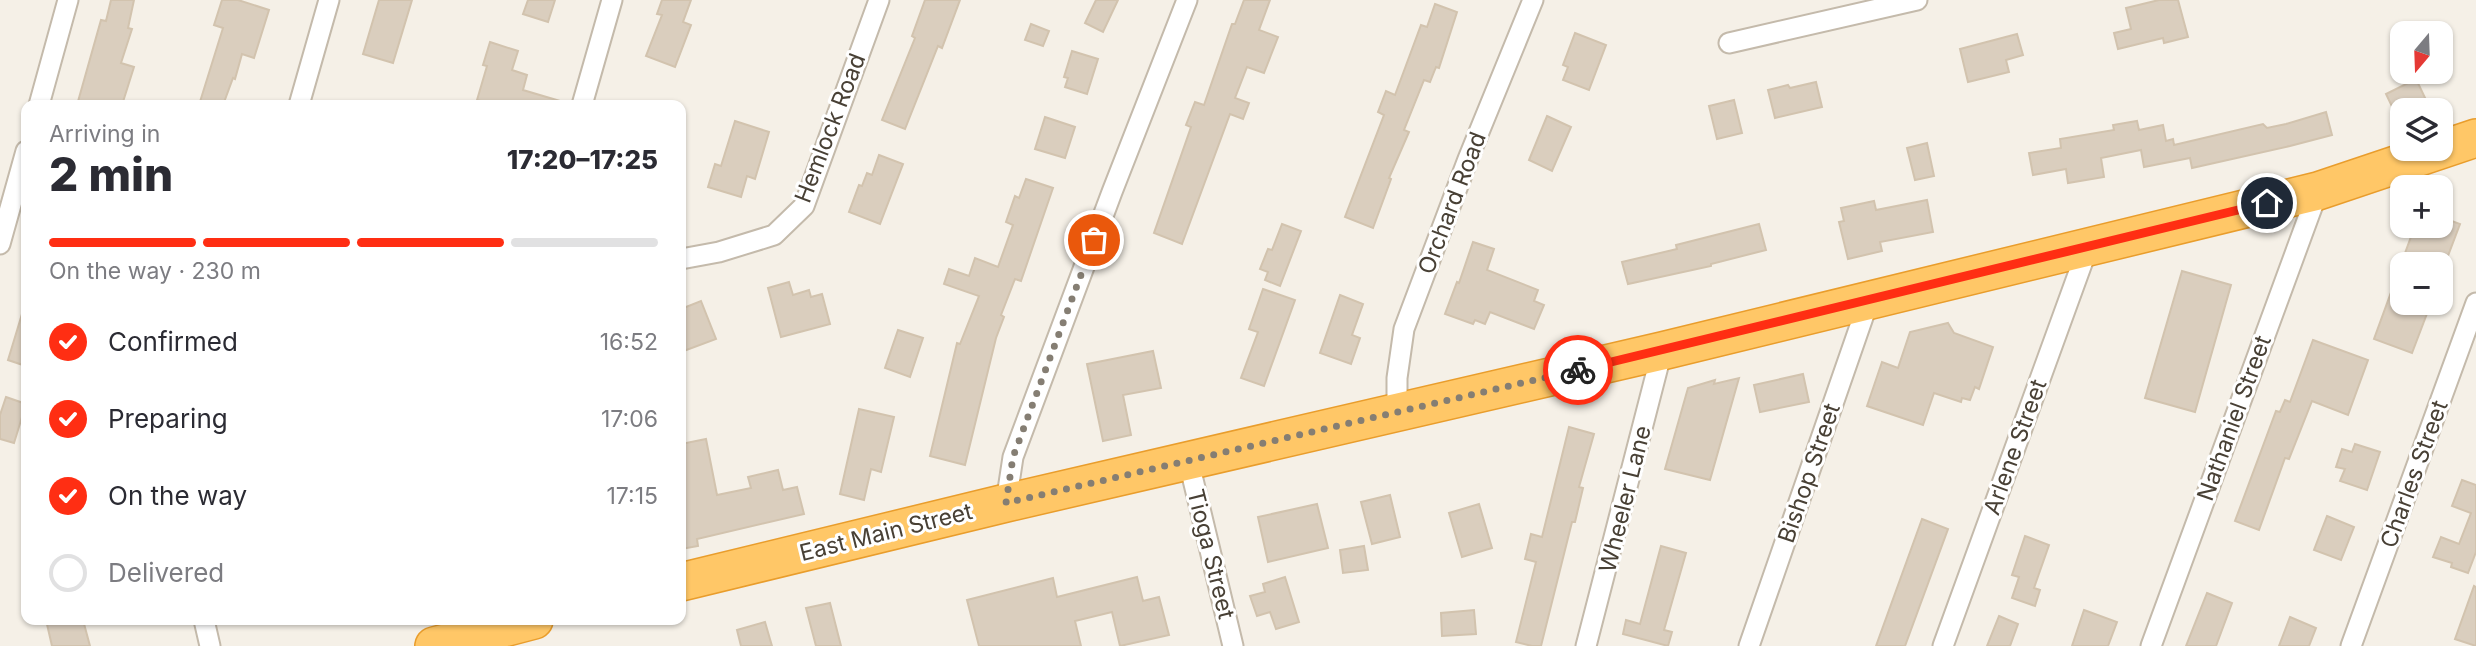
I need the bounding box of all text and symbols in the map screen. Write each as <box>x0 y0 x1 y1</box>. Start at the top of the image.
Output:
north arrow <box>2390 21 2454 84</box>
map controls <box>2390 21 2453 315</box>
street label: Hemlock Road <box>789 49 871 207</box>
button: layers <box>2390 98 2453 161</box>
text: Arriving in <box>49 120 160 148</box>
street label: Orchard Road <box>1412 128 1492 278</box>
text: 17:20–17:25 <box>507 144 658 175</box>
text: 2 min <box>49 146 173 202</box>
pin <box>2237 173 2297 233</box>
button: + <box>2390 175 2453 238</box>
icon: home <box>2248 184 2286 222</box>
pin <box>1064 210 1124 270</box>
icon: bag <box>1075 221 1113 259</box>
button: − <box>2390 252 2453 315</box>
text: On the way · 230 m <box>49 257 261 285</box>
icon: check <box>49 323 87 361</box>
text: Confirmed <box>108 326 238 357</box>
text: 16:52 <box>600 328 658 356</box>
street label: Nathaniel Street <box>2191 331 2277 504</box>
courier <box>1543 335 1613 405</box>
icon: bike <box>1559 351 1597 389</box>
street label: Arlene Street <box>1978 375 2053 519</box>
street label: Charles Street <box>2374 396 2454 552</box>
street label: Bishop Street <box>1772 399 1846 546</box>
icon: check <box>49 400 87 438</box>
text: Preparing <box>108 403 228 434</box>
text: 17:06 <box>601 405 658 433</box>
street label: Wheeler Lane <box>1593 423 1657 575</box>
icon: check <box>49 477 87 515</box>
text: On the way <box>108 480 247 511</box>
text: 17:15 <box>606 482 658 510</box>
street label: Tioga Street <box>1181 486 1241 622</box>
street label: East Main Street <box>797 497 976 567</box>
text: Delivered <box>108 557 224 588</box>

